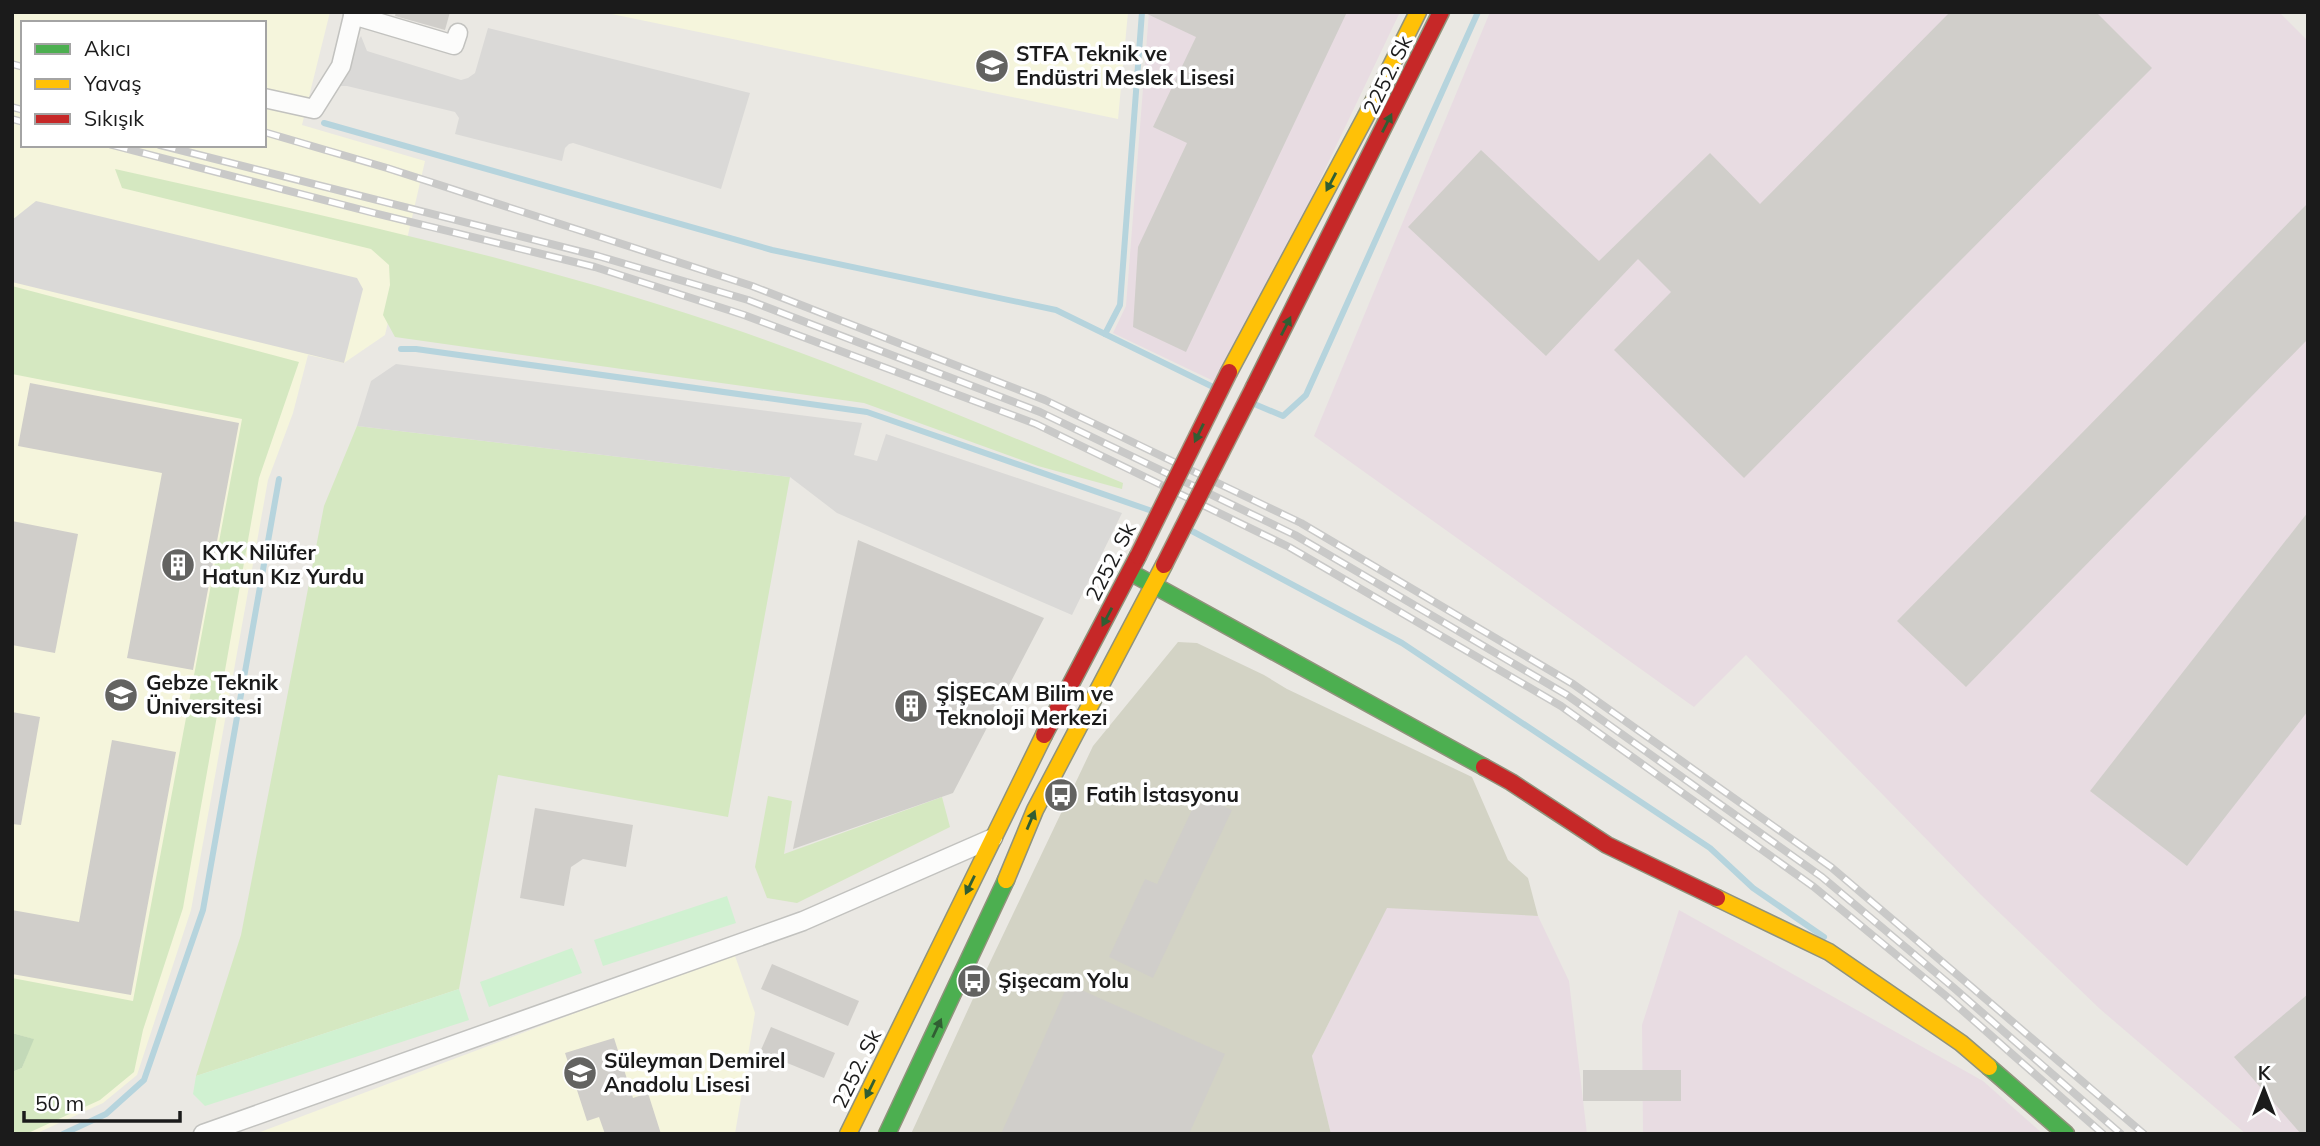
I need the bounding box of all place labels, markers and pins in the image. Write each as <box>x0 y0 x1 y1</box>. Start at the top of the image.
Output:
place label: STFA Teknik ve Endüstri Meslek Lisesi <box>1016 40 1234 90</box>
school or university icon: STFA Teknik ve Endüstri Meslek Lisesi <box>973 47 1011 85</box>
place label: KYK Nilüfer Hatun Kız Yurdu <box>202 539 364 589</box>
building icon: KYK Nilüfer Hatun Kız Yurdu <box>159 546 197 584</box>
place label: Gebze Teknik Üniversitesi <box>146 669 279 719</box>
school or university icon: Gebze Teknik Üniversitesi <box>102 676 140 714</box>
place label: ŞİŞECAM Bilim ve Teknoloji Merkezi <box>936 680 1114 730</box>
building icon: ŞİŞECAM Bilim ve Teknoloji Merkezi <box>892 687 930 725</box>
bus stop icon: Fatih İstasyonu <box>1042 776 1080 814</box>
place label: Fatih İstasyonu <box>1086 781 1239 807</box>
bus stop icon: Şişecam Yolu <box>955 962 993 1000</box>
place label: Şişecam Yolu <box>998 967 1129 993</box>
place label: Süleyman Demirel Anadolu Lisesi <box>604 1047 786 1097</box>
school or university icon: Süleyman Demirel Anadolu Lisesi <box>561 1054 599 1092</box>

